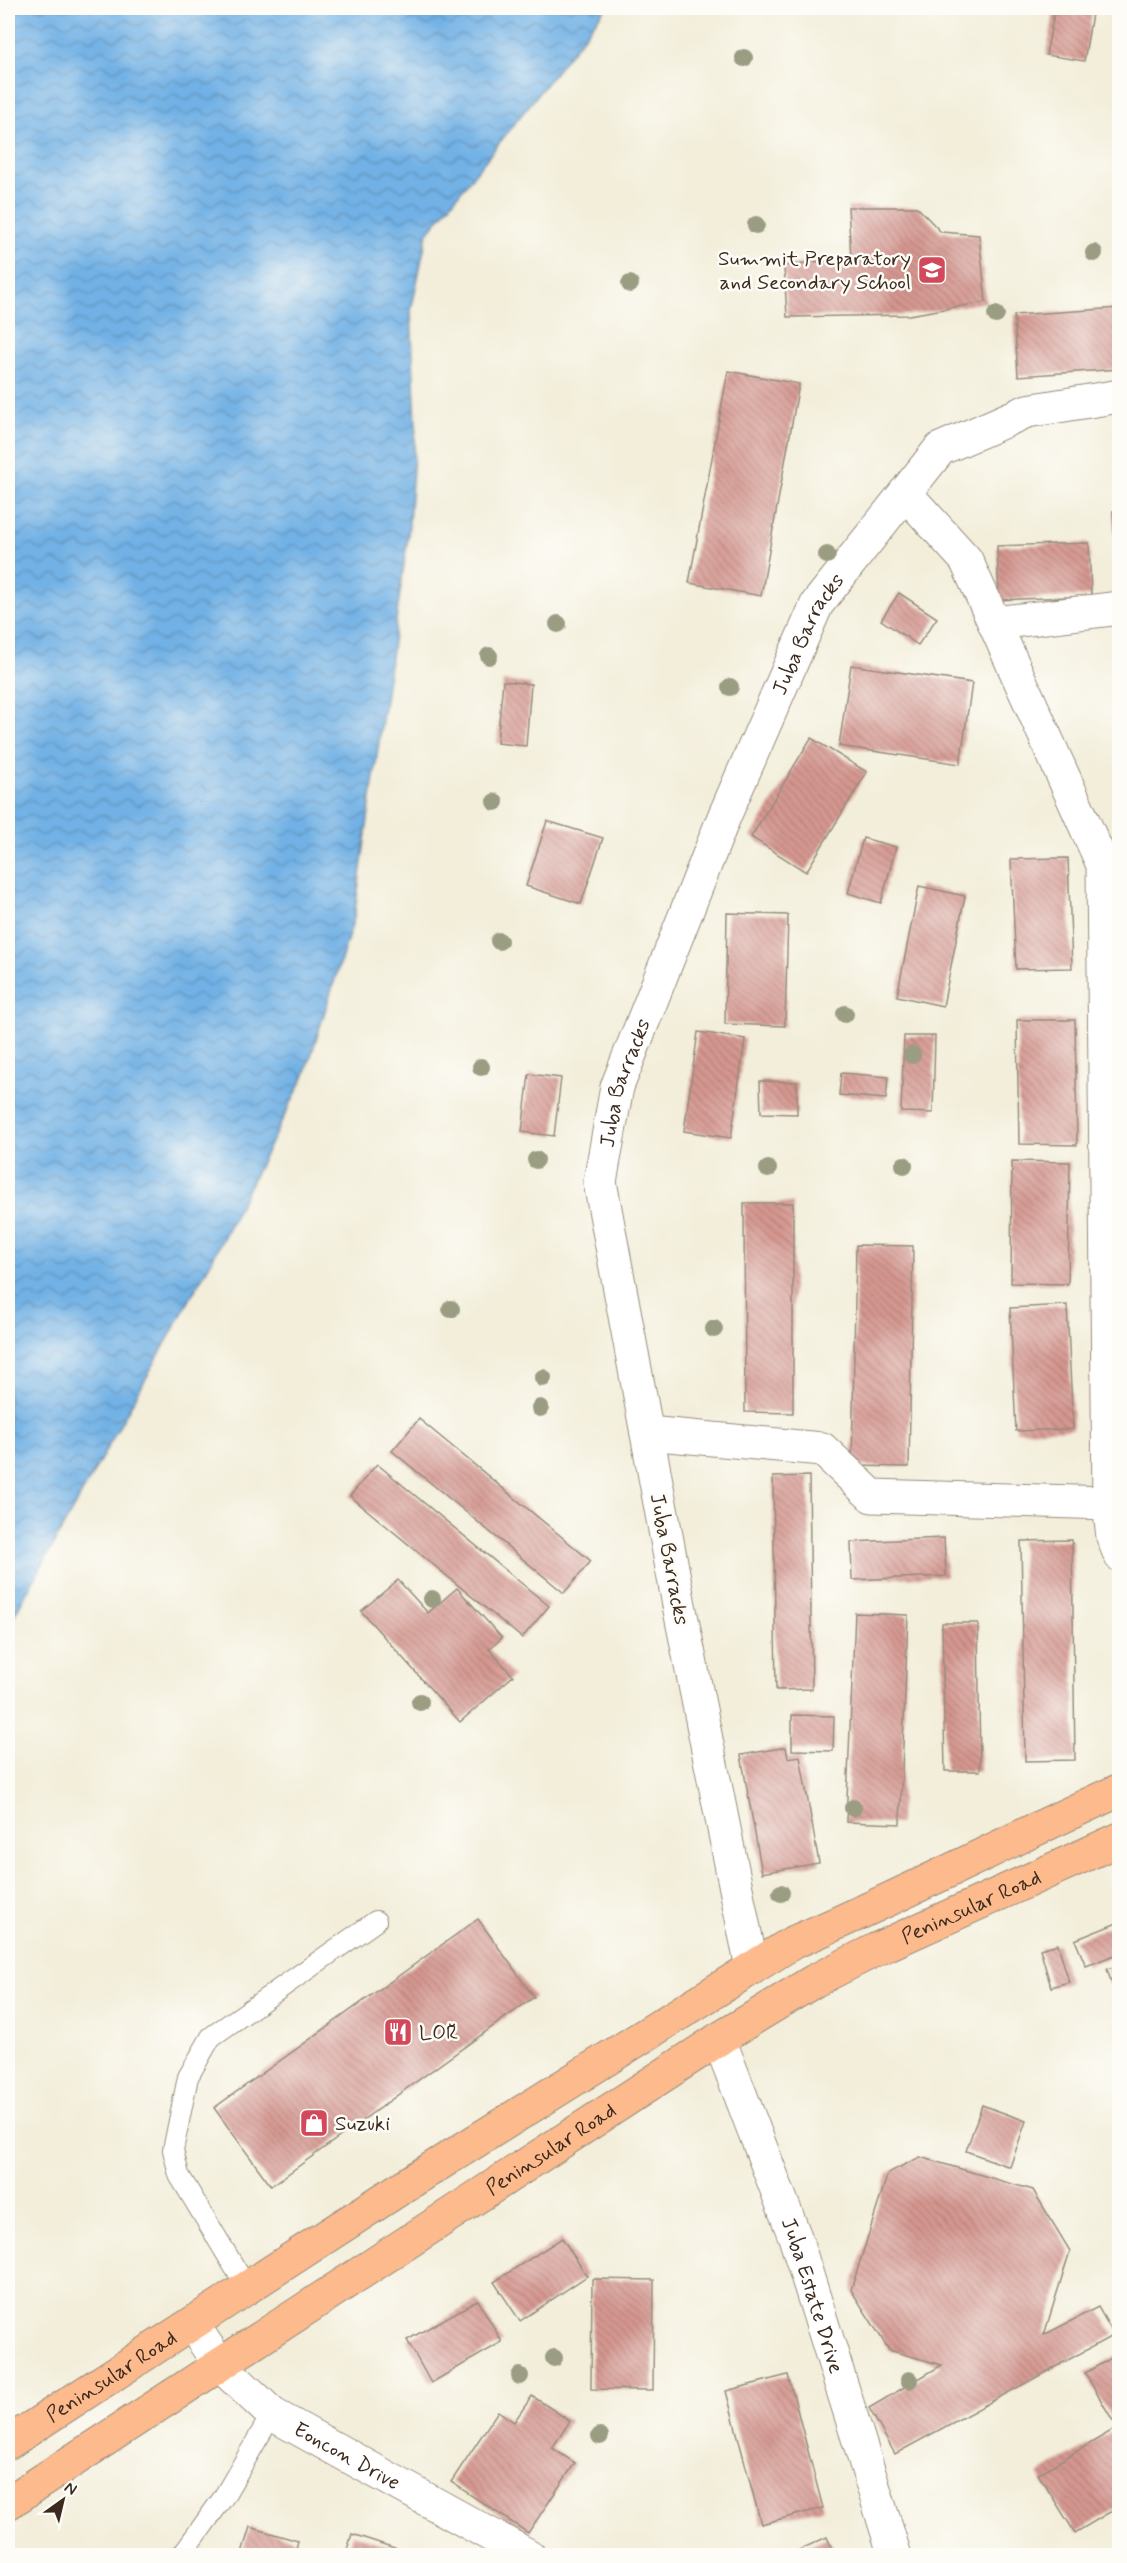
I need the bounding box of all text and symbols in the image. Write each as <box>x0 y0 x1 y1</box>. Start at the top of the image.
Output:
place label: Summit Preparatory and Secondary School <box>718 245 911 297</box>
school or university icon: Summit Preparatory and Secondary School <box>916 254 948 286</box>
street label: Juba Barracks <box>766 568 851 700</box>
street label: Juba Barracks <box>593 1015 658 1150</box>
street label: Juba Barracks <box>643 1491 696 1627</box>
street label: Peninsular Road <box>897 1864 1046 1951</box>
restaurant icon: LŎR <box>382 2016 414 2048</box>
place label: LŎR <box>419 2019 458 2047</box>
street label: Peninsular Road <box>481 2097 622 2203</box>
shop icon: Suzuki <box>298 2107 330 2139</box>
place label: Suzuki <box>335 2110 390 2138</box>
street label: Juba Estate Drive <box>774 2214 850 2377</box>
street label: Peninsular Road <box>41 2324 182 2430</box>
street label: Eoncon Drive <box>288 2416 405 2497</box>
north arrow <box>33 2470 93 2530</box>
text: N <box>60 2477 81 2500</box>

